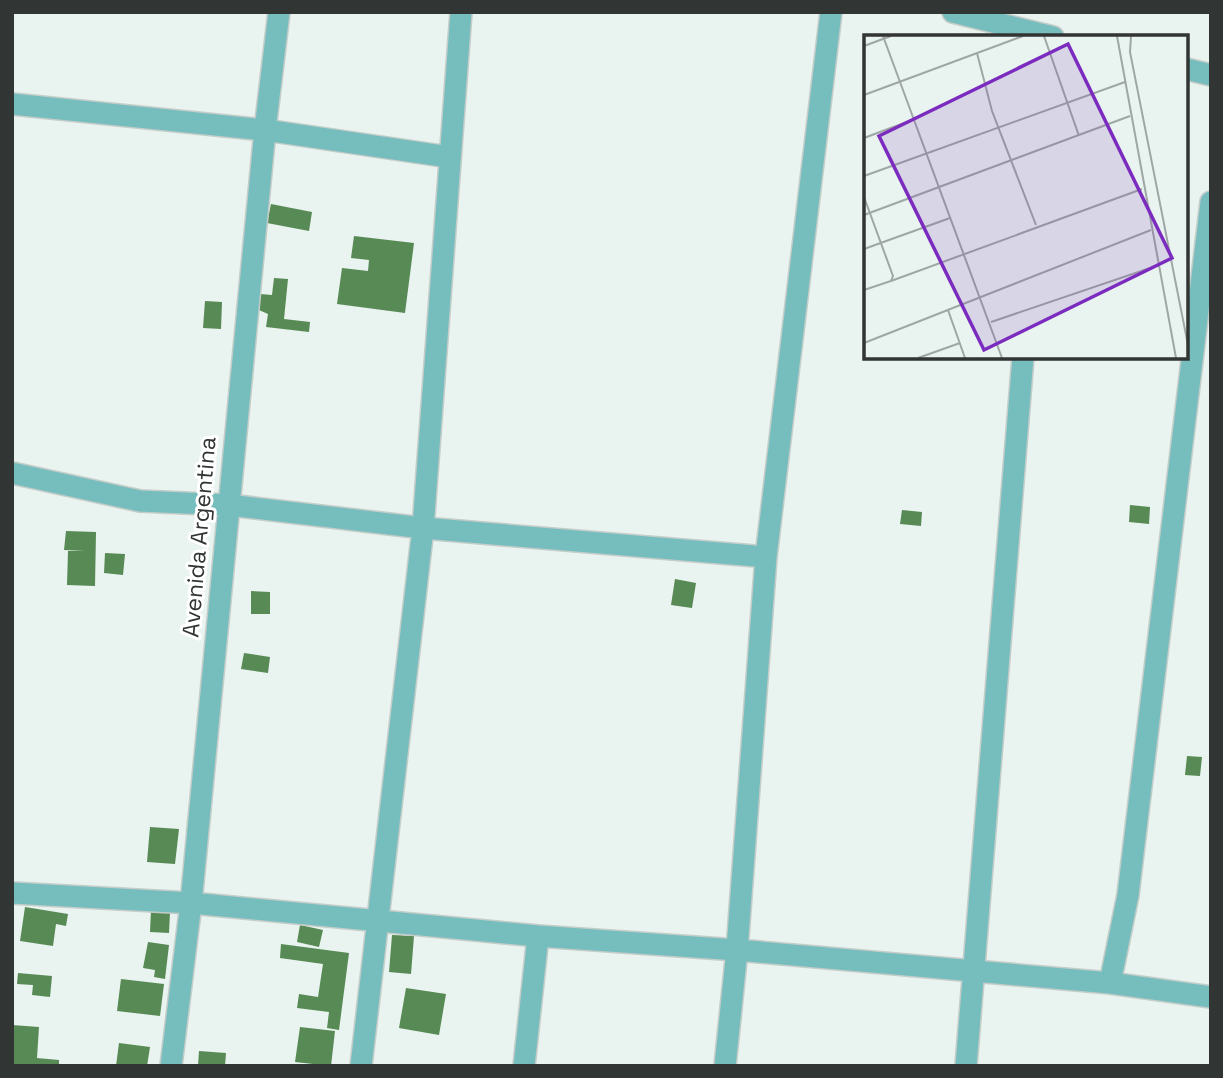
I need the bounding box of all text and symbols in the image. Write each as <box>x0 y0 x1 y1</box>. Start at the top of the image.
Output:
inset map <box>864 35 1188 359</box>
street label: Avenida Argentina <box>175 435 223 639</box>

